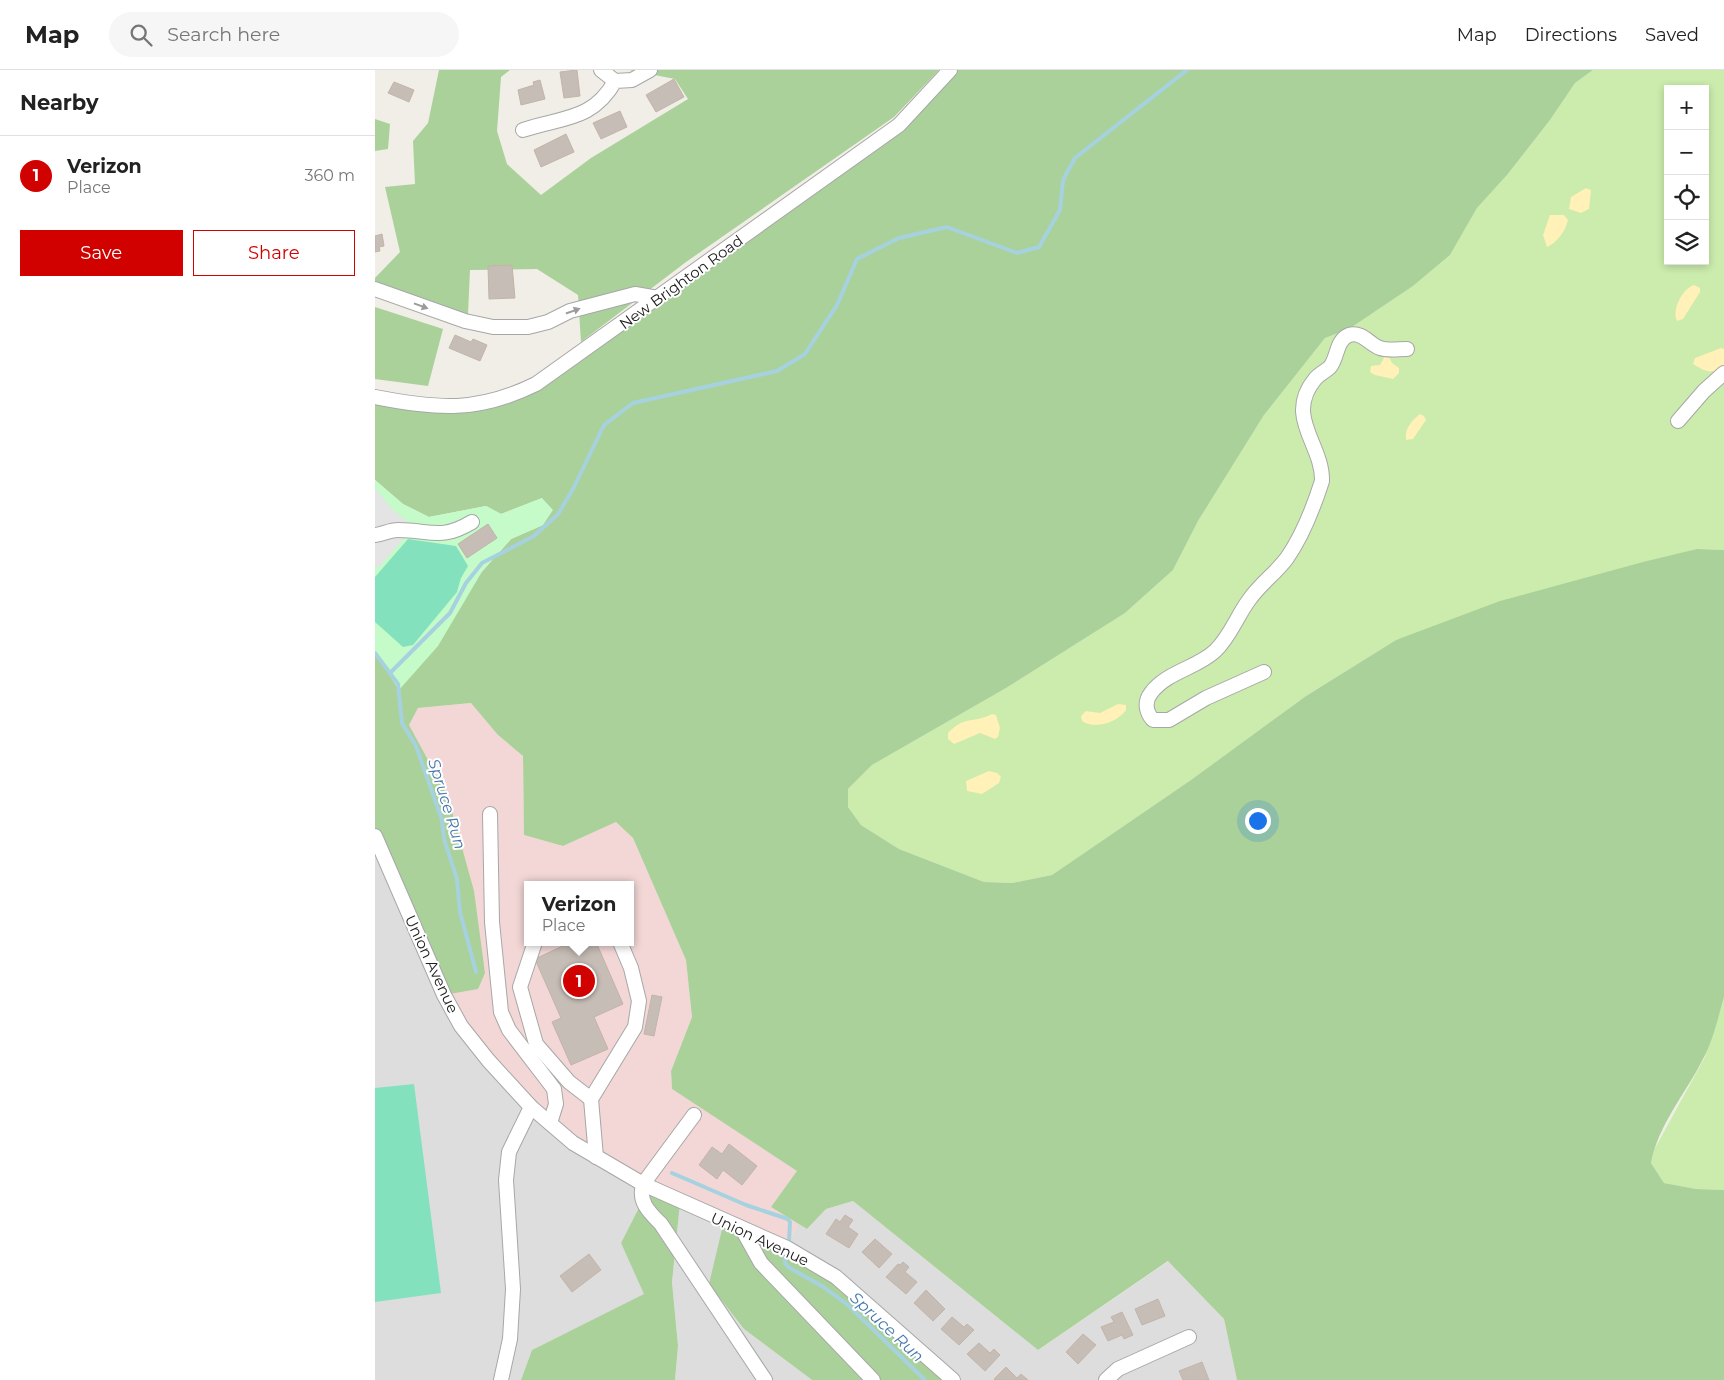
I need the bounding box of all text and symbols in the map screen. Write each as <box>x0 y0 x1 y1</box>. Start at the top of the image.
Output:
search box <box>109 12 459 57</box>
text: Map <box>25 20 79 49</box>
icon: search <box>127 21 155 49</box>
text: Search here <box>167 23 280 46</box>
text: Map <box>1457 24 1497 46</box>
text: Directions <box>1525 24 1617 46</box>
text: Saved <box>1645 24 1699 46</box>
map controls <box>1664 85 1709 265</box>
button: + <box>1664 85 1709 130</box>
text: Nearby <box>20 90 99 115</box>
button: − <box>1664 130 1709 175</box>
text: Verizon <box>67 155 142 178</box>
text: 1 <box>33 166 39 185</box>
text: 360 m <box>304 166 355 185</box>
button: locate <box>1664 175 1709 220</box>
text: Place <box>67 178 111 197</box>
button: layers <box>1664 220 1709 265</box>
button: Save <box>20 230 183 276</box>
button: Share <box>193 230 355 276</box>
street label: New Brighton Road <box>615 231 747 333</box>
one-way arrow <box>414 302 429 310</box>
one-way arrow <box>566 306 581 314</box>
water label: Spruce Run <box>424 756 470 852</box>
your location <box>1245 808 1271 834</box>
popup <box>524 881 634 946</box>
text: Verizon <box>542 893 616 916</box>
street label: Union Avenue <box>401 912 463 1016</box>
text: Place <box>542 916 585 935</box>
pin: 1 <box>563 962 595 1000</box>
street label: Union Avenue <box>708 1208 812 1270</box>
water label: Spruce Run <box>846 1288 928 1366</box>

